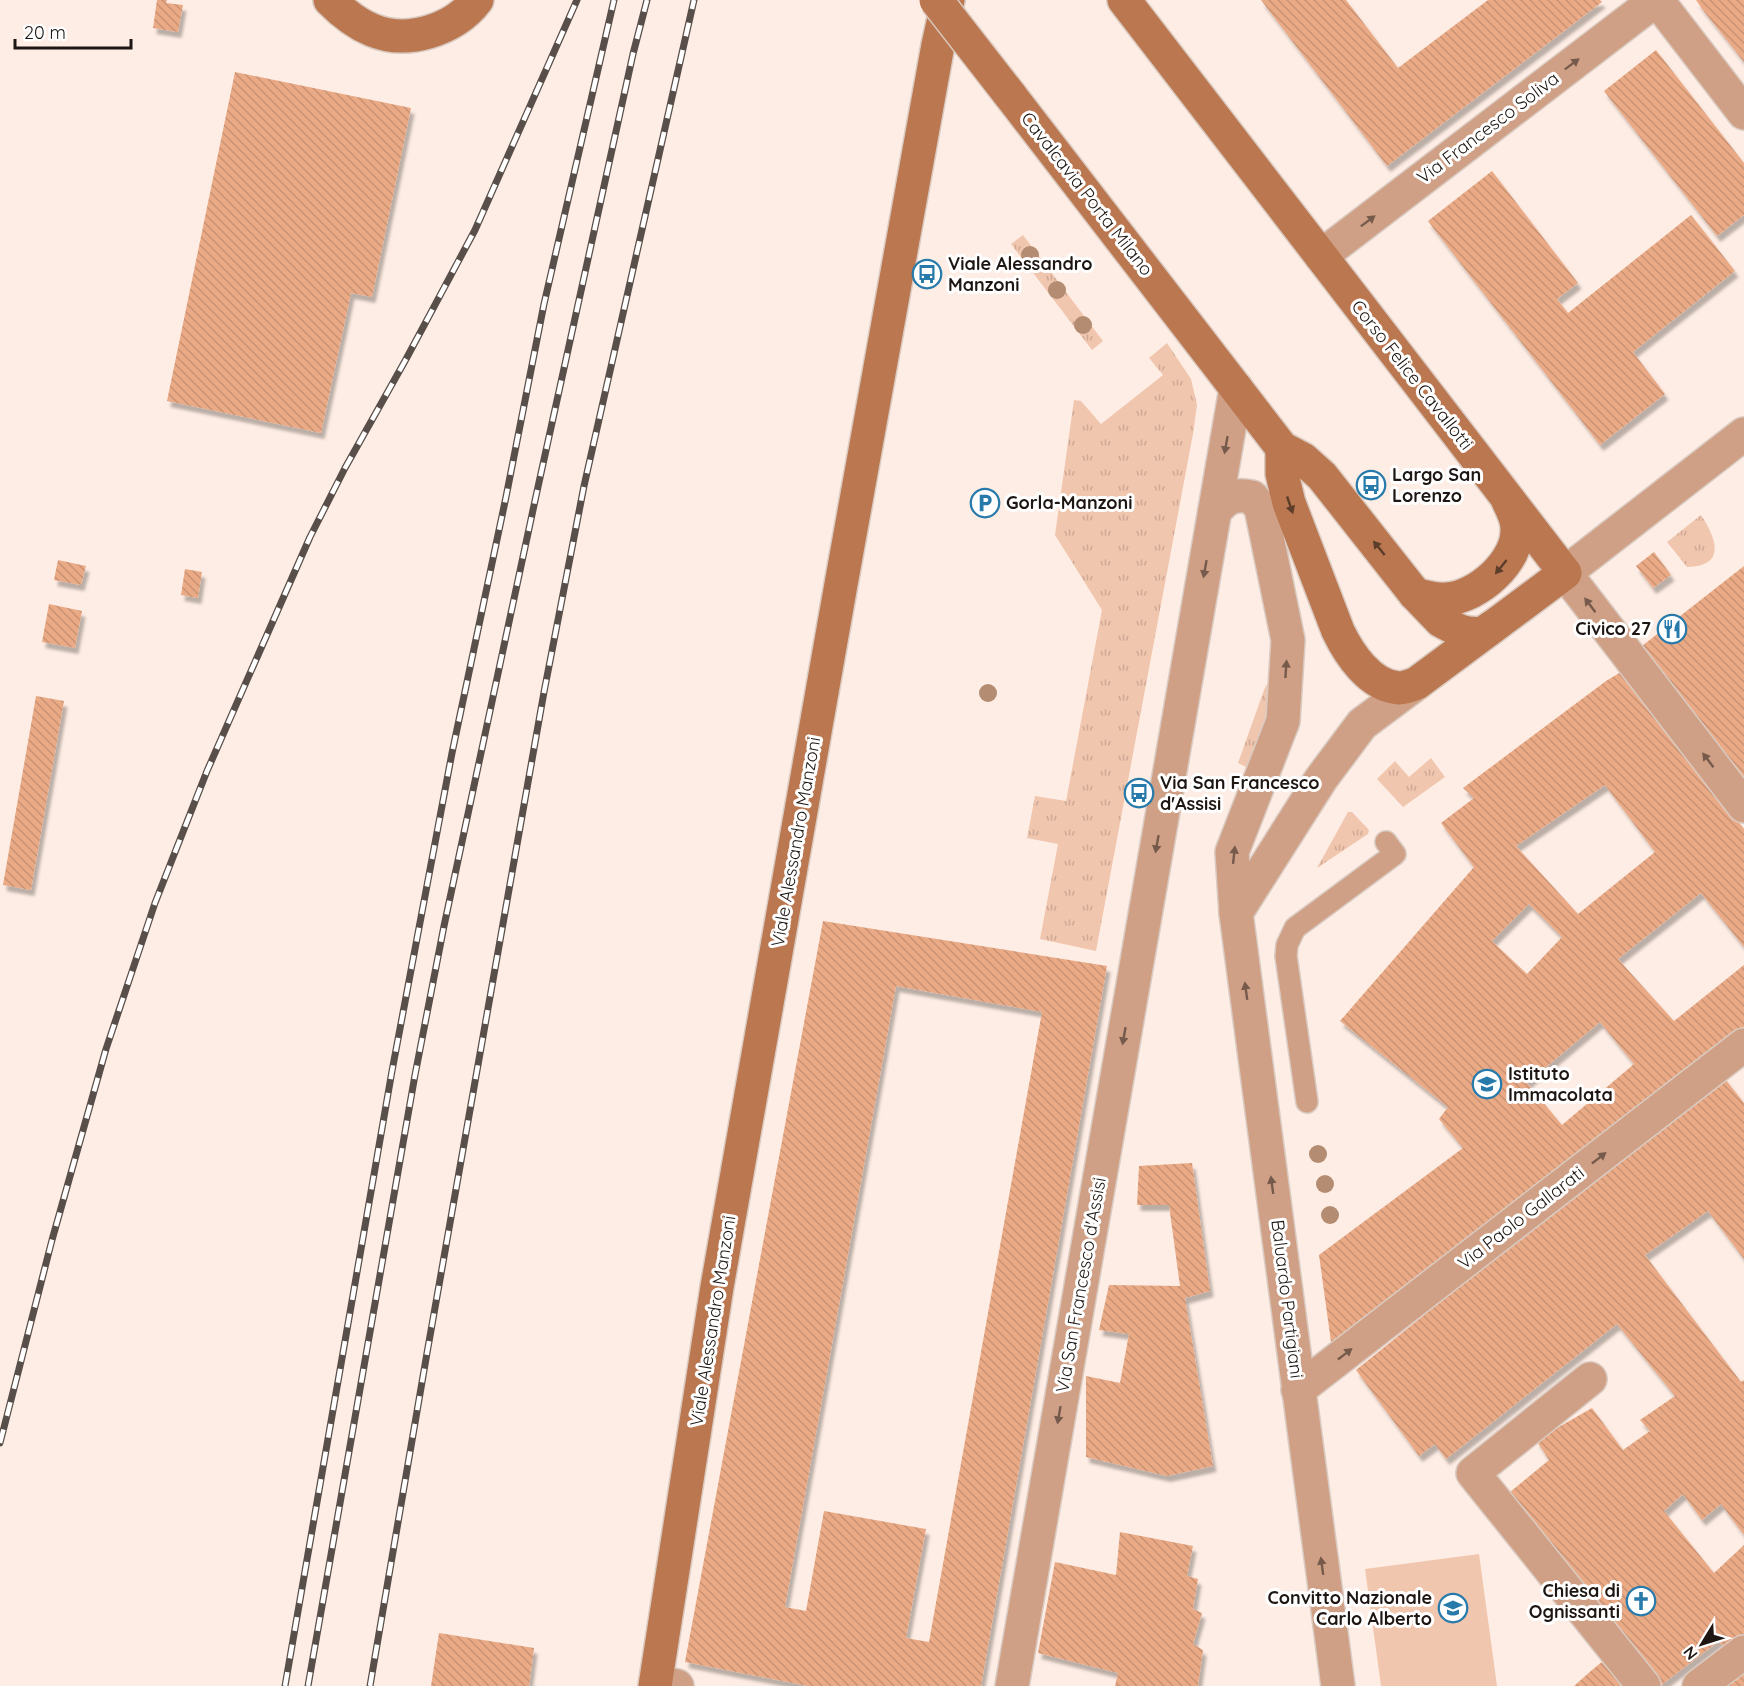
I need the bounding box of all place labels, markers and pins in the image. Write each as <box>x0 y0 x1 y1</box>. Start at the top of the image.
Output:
place label: Viale Alessandro Manzoni <box>948 252 1092 296</box>
bus stop icon: Viale Alessandro Manzoni <box>911 258 943 290</box>
place label: Largo San Lorenzo <box>1392 463 1481 507</box>
bus stop icon: Largo San Lorenzo <box>1355 469 1387 501</box>
parking icon: Gorla-Manzoni <box>969 487 1001 519</box>
place label: Gorla-Manzoni <box>1006 491 1132 514</box>
restaurant icon: Civico 27 <box>1656 613 1688 645</box>
place label: Civico 27 <box>1575 617 1651 640</box>
place label: Via San Francesco d'Assisi <box>1160 771 1319 815</box>
bus stop icon: Via San Francesco d'Assisi <box>1123 777 1155 809</box>
place label: Istituto Immacolata <box>1508 1062 1613 1106</box>
school or university icon: Istituto Immacolata <box>1471 1068 1503 1100</box>
place label: Chiesa di Ognissanti <box>1529 1579 1620 1623</box>
church icon: Chiesa di Ognissanti <box>1625 1585 1657 1617</box>
place label: Convitto Nazionale Carlo Alberto <box>1268 1586 1432 1630</box>
school or university icon: Convitto Nazionale Carlo Alberto <box>1437 1592 1469 1624</box>

